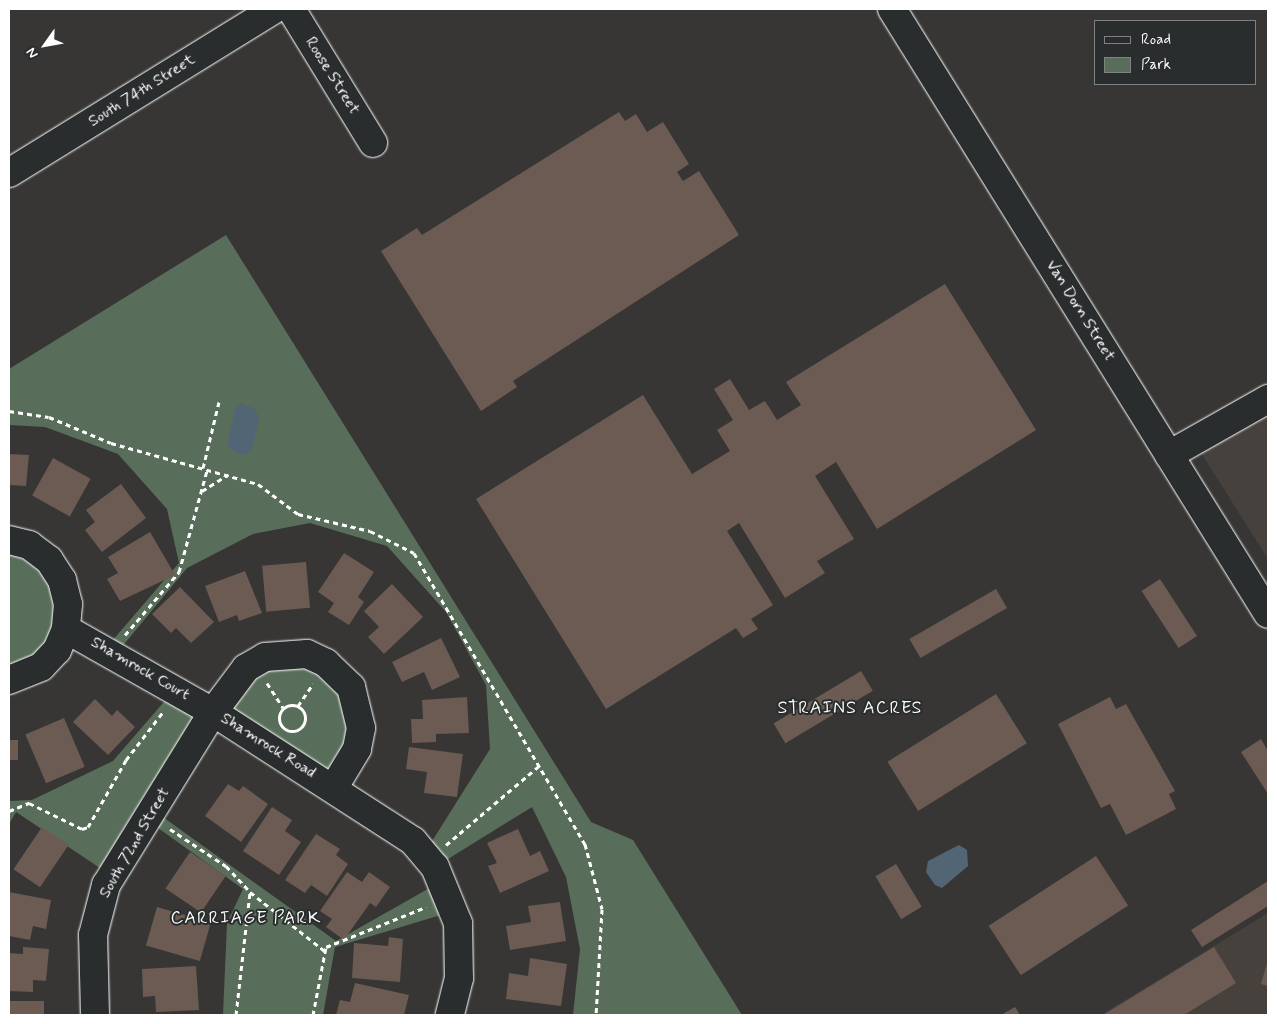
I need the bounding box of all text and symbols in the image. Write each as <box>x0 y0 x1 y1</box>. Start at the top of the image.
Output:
north arrow <box>20 20 70 70</box>
legend <box>1094 20 1257 85</box>
text: Road <box>1141 30 1171 50</box>
street label: Roose Street <box>301 34 363 118</box>
text: N <box>22 44 42 62</box>
street label: South 74th Street <box>85 51 199 131</box>
text: Park <box>1141 55 1171 75</box>
street label: Van Dorn Street <box>1041 256 1119 366</box>
street label: Shamrock Court <box>86 632 194 706</box>
district label: STRAINS ACRES <box>772 697 928 719</box>
street label: Shamrock Road <box>217 709 319 783</box>
street label: South 72nd Street <box>96 785 174 901</box>
district label: CARRIAGE PARK <box>169 907 323 929</box>

